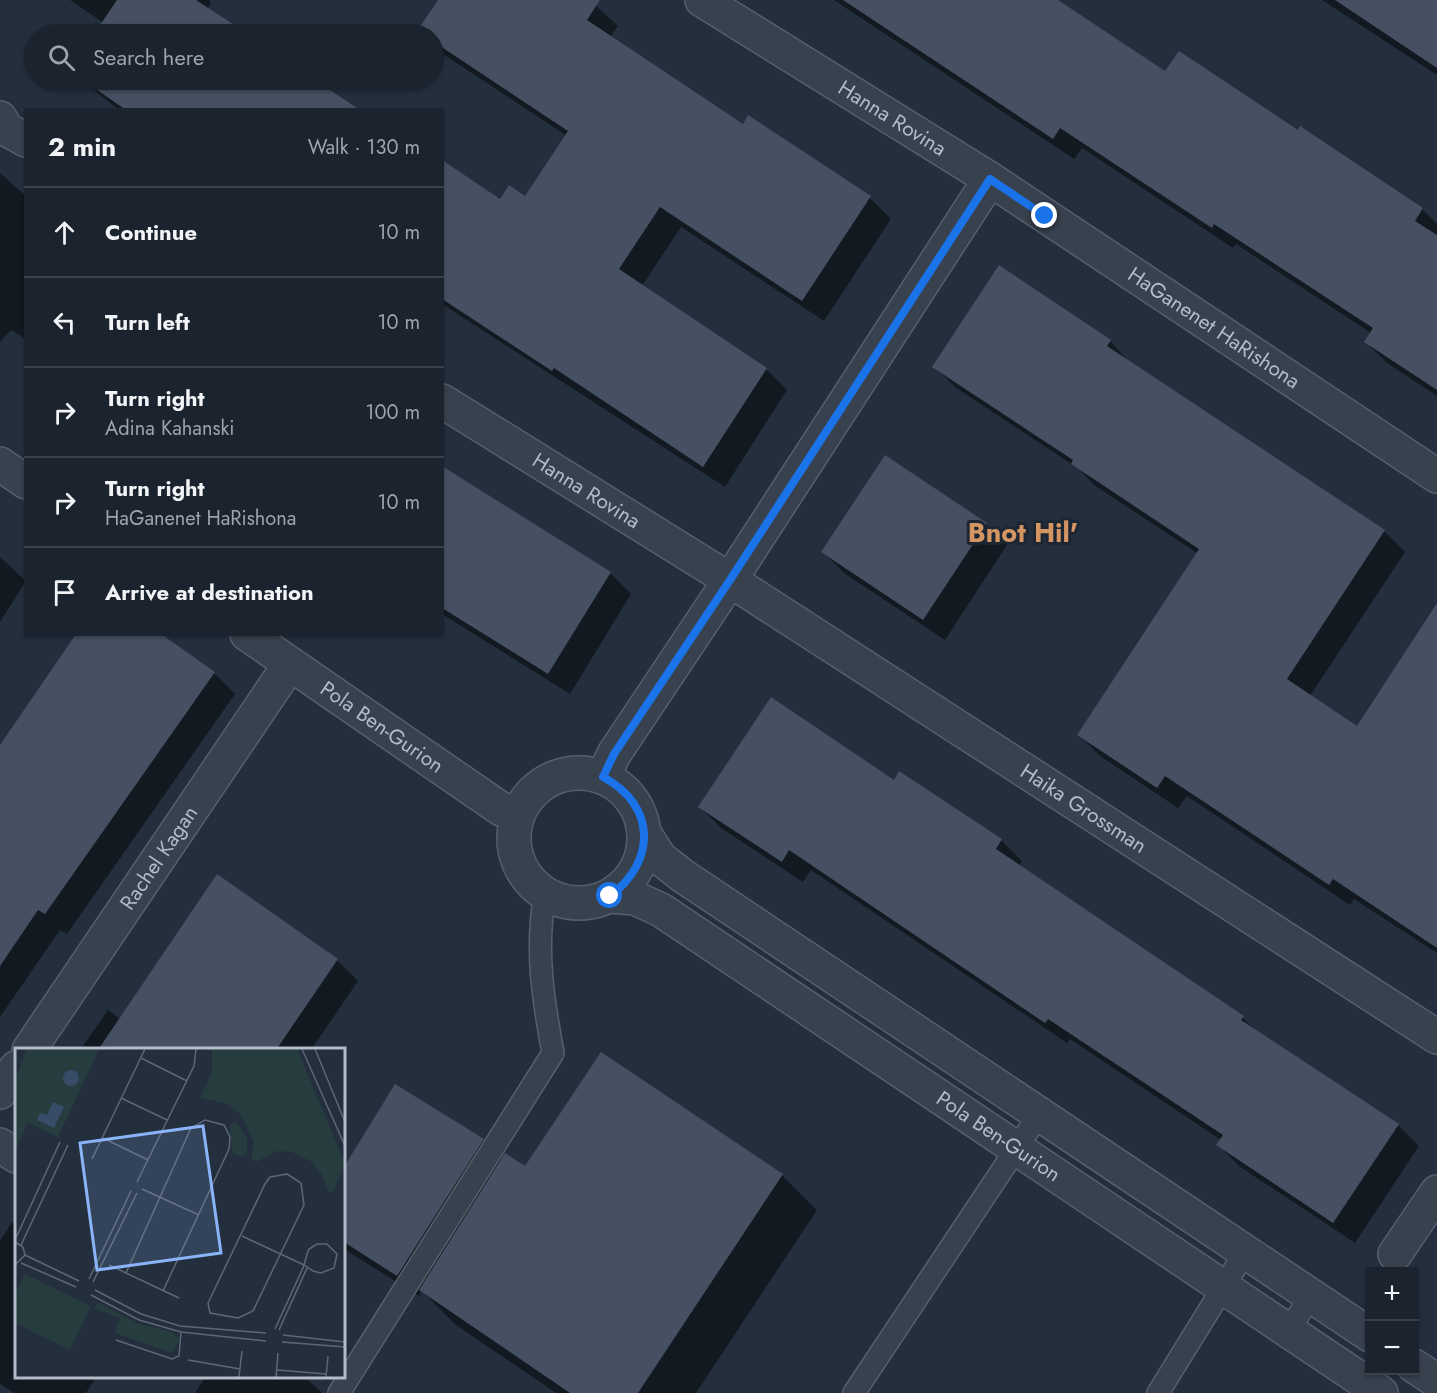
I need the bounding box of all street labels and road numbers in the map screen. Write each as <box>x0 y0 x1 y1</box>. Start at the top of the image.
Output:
street label: Hanna Rovina <box>832 73 952 163</box>
street label: HaGanenet HaRishona <box>1122 260 1306 396</box>
street label: Hanna Rovina <box>526 446 646 536</box>
street label: Pola Ben-Gurion <box>314 674 450 780</box>
street label: Haika Grossman <box>1014 756 1153 861</box>
street label: Rachel Kagan <box>113 800 205 916</box>
street label: Pola Ben-Gurion <box>930 1084 1067 1189</box>

